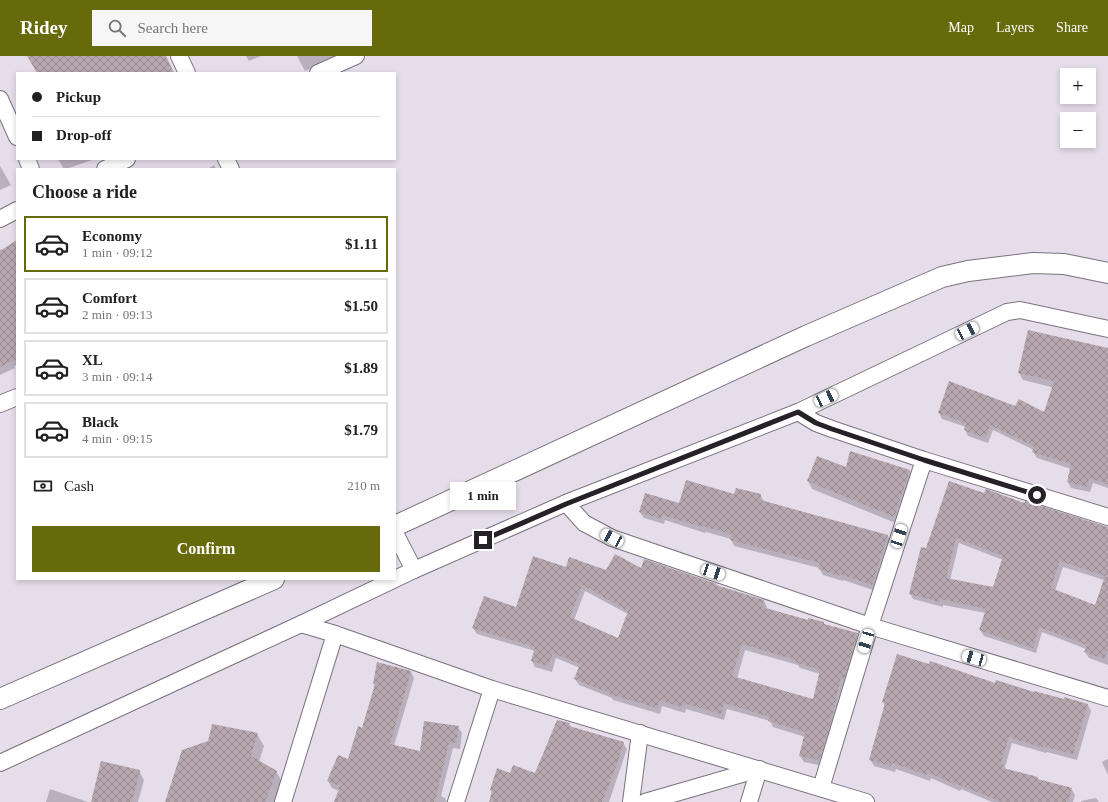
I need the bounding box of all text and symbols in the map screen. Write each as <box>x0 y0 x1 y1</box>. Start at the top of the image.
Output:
search box <box>92 10 372 46</box>
text: Ridey <box>20 17 68 38</box>
icon: search <box>106 17 128 39</box>
text: Search here <box>138 20 208 36</box>
text: Map <box>948 20 974 35</box>
text: Layers <box>996 20 1034 35</box>
text: Share <box>1056 20 1088 35</box>
map controls <box>1060 68 1096 148</box>
button: + <box>1060 68 1096 104</box>
text: Pickup <box>56 89 101 105</box>
button: − <box>1060 112 1096 148</box>
text: Drop-off <box>56 127 112 143</box>
text: Choose a ride <box>32 182 137 202</box>
icon: car <box>34 226 70 262</box>
text: Economy <box>82 228 142 244</box>
text: $1.11 <box>345 236 378 252</box>
text: 1 min · 09:12 <box>82 245 152 260</box>
icon: car <box>34 288 70 324</box>
text: Comfort <box>82 290 137 306</box>
text: $1.50 <box>344 298 378 314</box>
text: 2 min · 09:13 <box>82 307 152 322</box>
car <box>954 320 980 342</box>
icon: car <box>34 350 70 386</box>
text: XL <box>82 352 103 368</box>
text: $1.89 <box>344 360 378 376</box>
text: 3 min · 09:14 <box>82 369 152 384</box>
car <box>813 387 839 409</box>
icon: car <box>34 412 70 448</box>
text: Black <box>82 414 119 430</box>
text: $1.79 <box>344 422 378 438</box>
text: 4 min · 09:15 <box>82 431 152 446</box>
icon: cash <box>32 475 54 497</box>
text: Cash <box>64 478 94 494</box>
text: 210 m <box>347 478 380 493</box>
callout: 1 min <box>450 482 516 510</box>
route start <box>1028 486 1046 504</box>
text: 1 min <box>467 488 499 503</box>
car <box>890 523 908 549</box>
button: Confirm <box>32 526 380 572</box>
car <box>599 527 625 549</box>
route end <box>474 531 492 549</box>
car <box>700 562 726 582</box>
car <box>857 628 875 654</box>
car <box>961 649 987 667</box>

